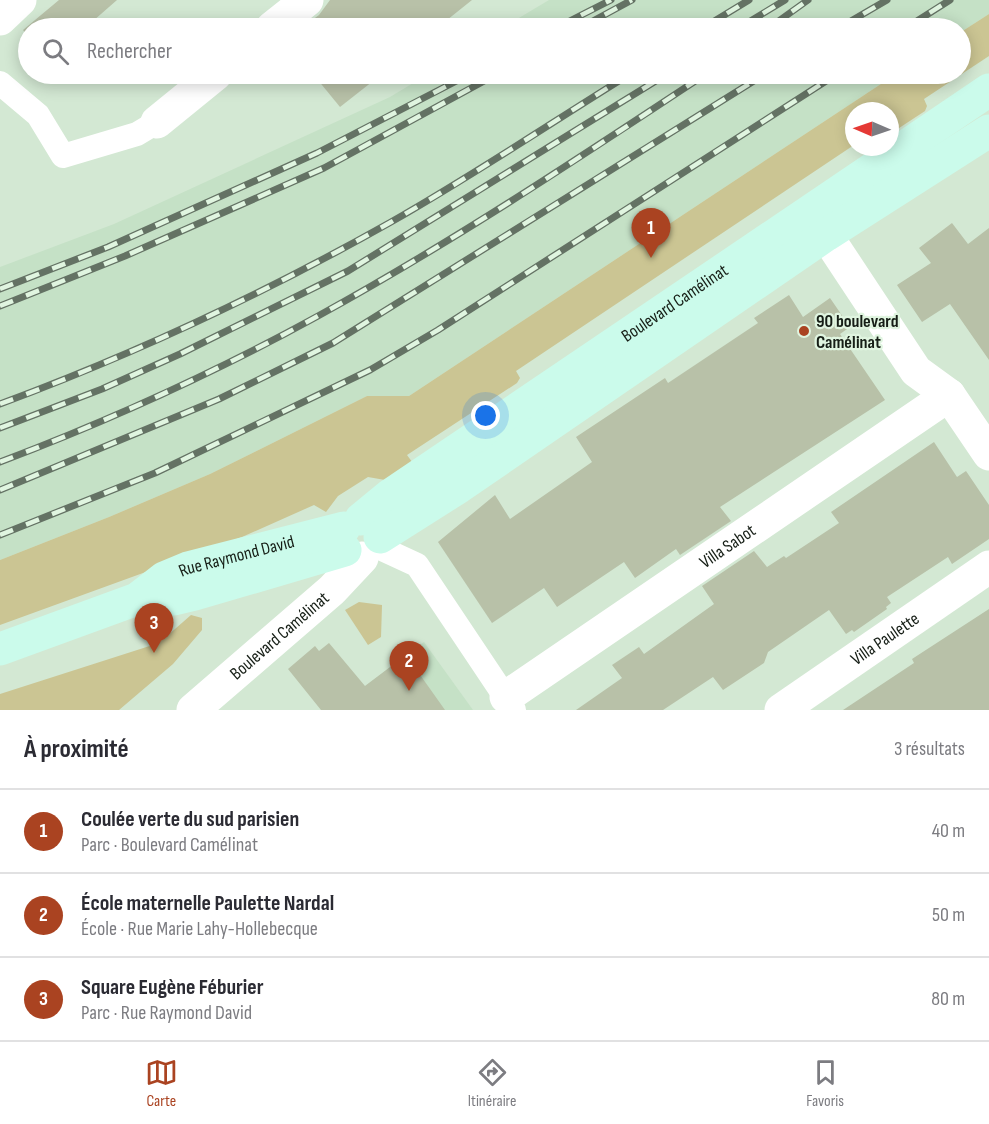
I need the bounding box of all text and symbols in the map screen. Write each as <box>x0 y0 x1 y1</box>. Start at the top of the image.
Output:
search box <box>18 18 971 84</box>
icon: search <box>39 35 72 68</box>
text: Rechercher <box>87 38 172 65</box>
north arrow <box>845 102 899 156</box>
pin: 1 <box>632 208 670 258</box>
street label: Boulevard Camélinat <box>617 259 732 346</box>
place label: 90 boulevard Camélinat <box>816 311 899 353</box>
marker: 90 boulevard Camélinat <box>797 324 811 338</box>
your location <box>471 401 500 430</box>
street label: Villa Sabot <box>695 519 760 572</box>
street label: Rue Raymond David <box>175 531 296 581</box>
street label: Boulevard Camélinat <box>226 587 333 684</box>
pin: 3 <box>134 604 174 653</box>
street label: Villa Paulette <box>847 608 923 670</box>
pin: 2 <box>390 642 428 691</box>
text: À proximité <box>24 734 129 765</box>
text: 3 résultats <box>894 737 965 761</box>
text: Coulée verte du sud parisien <box>81 806 299 833</box>
text: 1 <box>40 819 47 843</box>
text: 40 m <box>932 819 965 843</box>
text: Parc · Boulevard Camélinat <box>81 833 258 857</box>
text: École maternelle Paulette Nardal <box>81 890 334 917</box>
text: 2 <box>39 903 48 927</box>
text: 50 m <box>932 903 965 927</box>
text: École · Rue Marie Lahy-Hollebecque <box>81 917 318 941</box>
text: Square Eugène Féburier <box>81 974 264 1001</box>
text: 3 <box>39 987 48 1011</box>
text: 80 m <box>931 987 965 1011</box>
text: Parc · Rue Raymond David <box>81 1001 252 1025</box>
tab: Carte <box>145 1056 178 1111</box>
tab: Itinéraire <box>468 1056 516 1111</box>
tab: Favoris <box>806 1056 844 1111</box>

